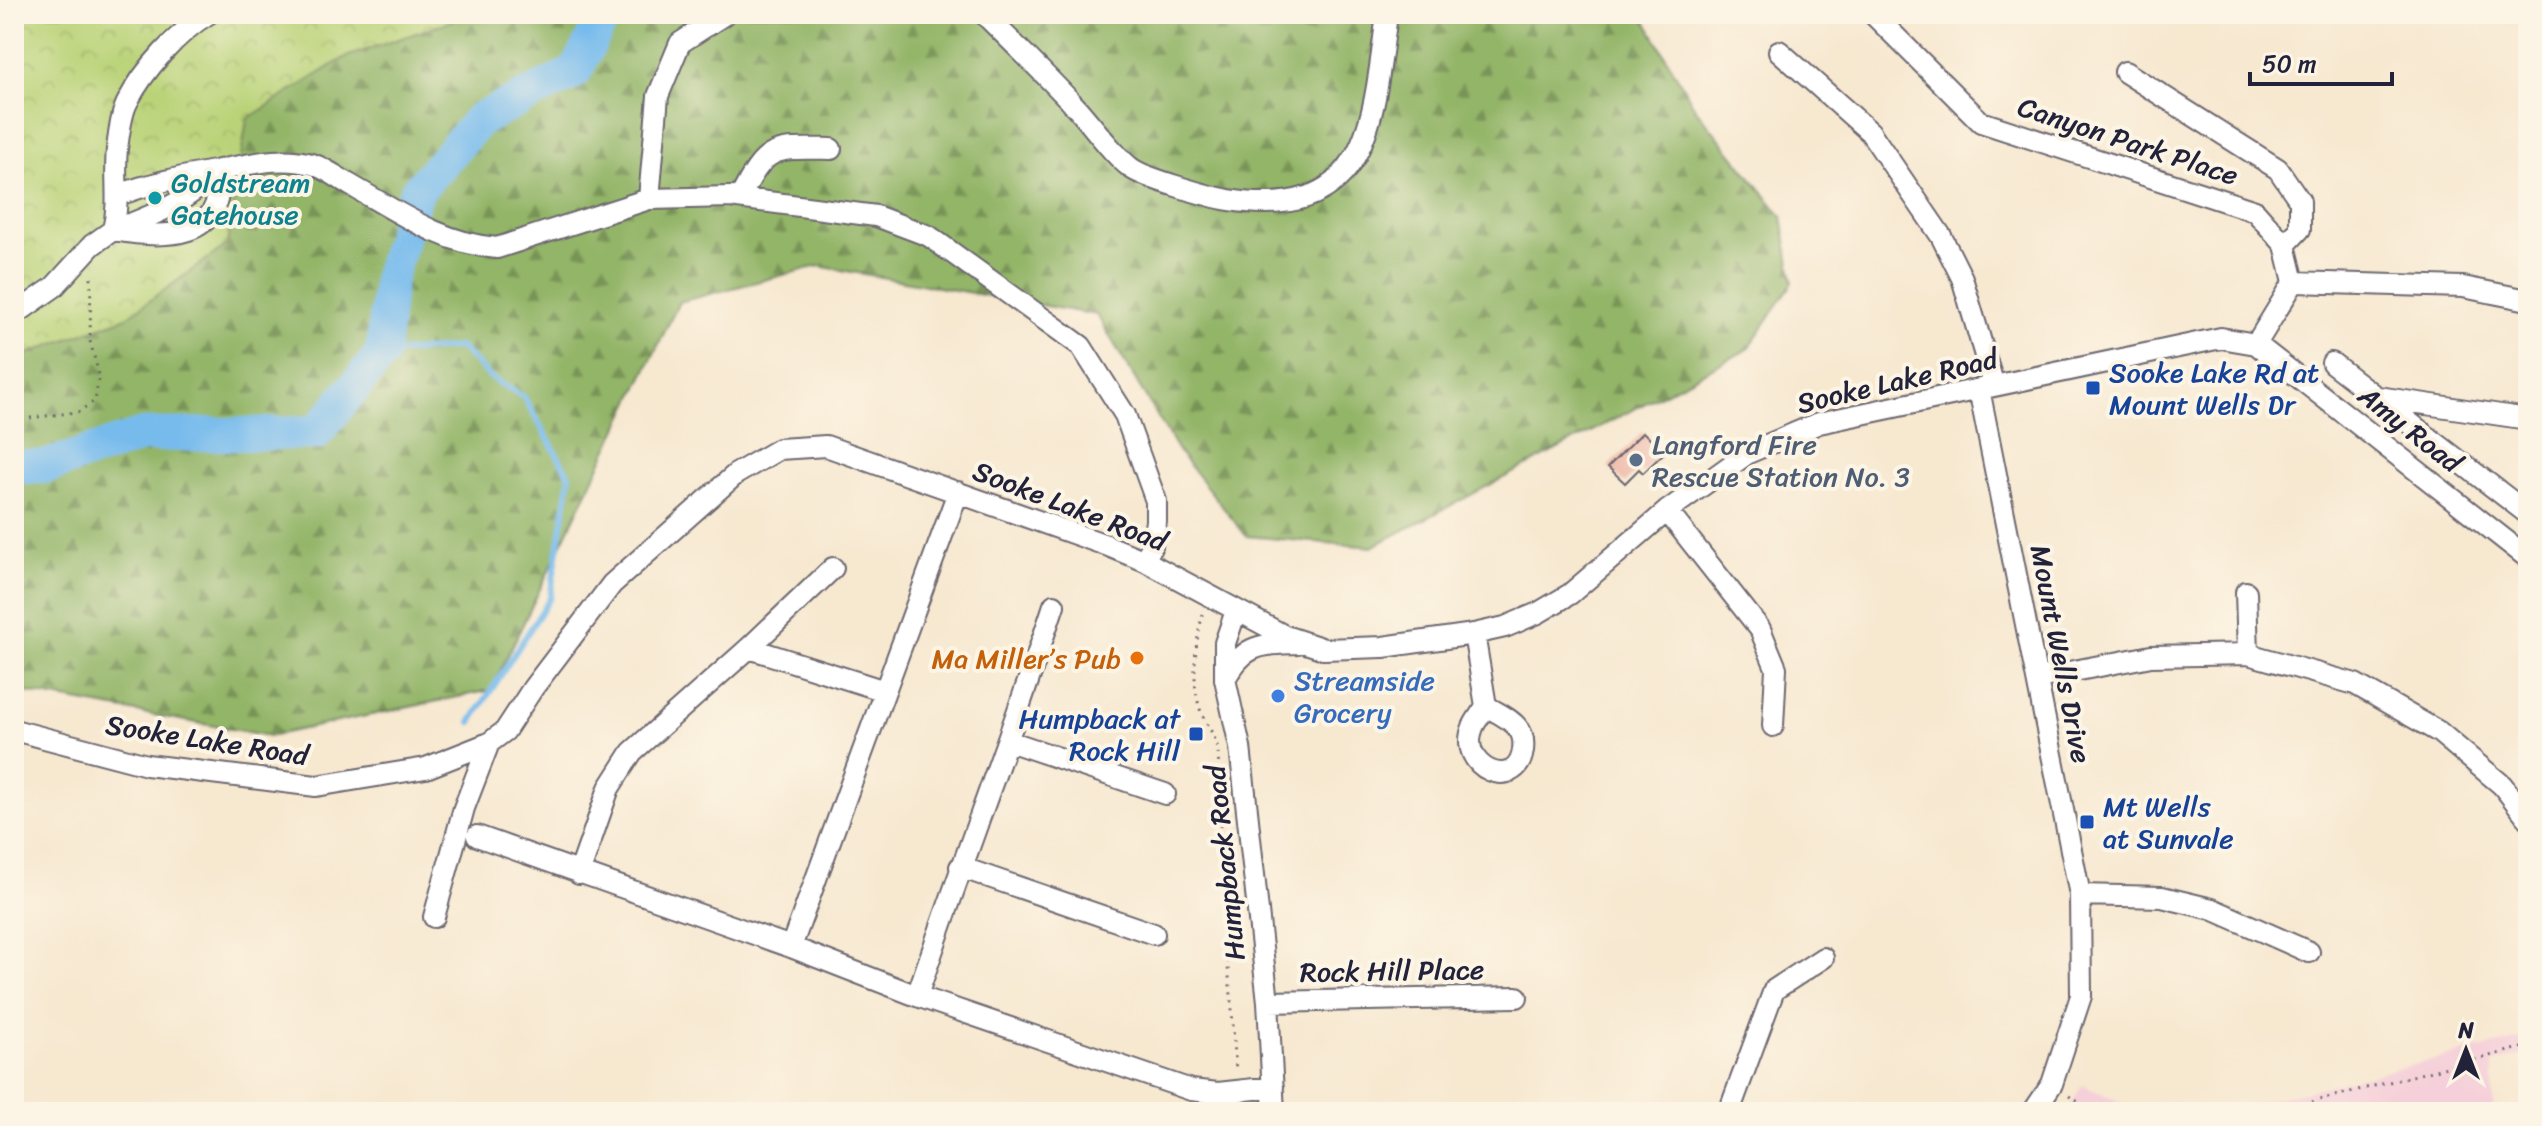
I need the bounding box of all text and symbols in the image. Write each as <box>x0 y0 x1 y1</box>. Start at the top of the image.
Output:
scale bar <box>2250 36 2392 86</box>
text: 50 m <box>2262 43 2317 85</box>
street label: Canyon Park Place <box>2011 82 2245 200</box>
place label: Goldstream Gatehouse <box>171 158 311 239</box>
marker: Goldstream Gatehouse <box>146 189 164 207</box>
street label: Sooke Lake Road <box>1792 334 2004 428</box>
place label: Sooke Lake Rd at Mount Wells Dr <box>2109 348 2319 429</box>
street label: Amy Road <box>2346 372 2475 487</box>
marker: Sooke Lake Rd at Mount Wells Dr <box>2084 379 2102 397</box>
place label: Langford Fire Rescue Station No. 3 <box>1652 420 1910 501</box>
street label: Sooke Lake Road <box>966 446 1176 566</box>
marker: Langford Fire Rescue Station No. 3 <box>1627 451 1645 469</box>
street label: Mount Wells Drive <box>2016 541 2106 767</box>
place label: Ma Miller’s Pub <box>931 634 1121 683</box>
marker: Ma Miller’s Pub <box>1128 649 1146 667</box>
place label: Streamside Grocery <box>1294 656 1435 737</box>
marker: Streamside Grocery <box>1269 687 1287 705</box>
place label: Humpback at Rock Hill <box>1018 694 1182 775</box>
street label: Sooke Lake Road <box>102 700 314 781</box>
marker: Humpback at Rock Hill <box>1187 725 1205 743</box>
street label: Humpback Road <box>1190 761 1260 963</box>
place label: Mt Wells at Sunvale <box>2103 782 2234 863</box>
marker: Mt Wells at Sunvale <box>2078 813 2096 831</box>
street label: Rock Hill Place <box>1299 945 1485 997</box>
north arrow <box>2426 1010 2506 1090</box>
text: N <box>2457 1011 2474 1050</box>

